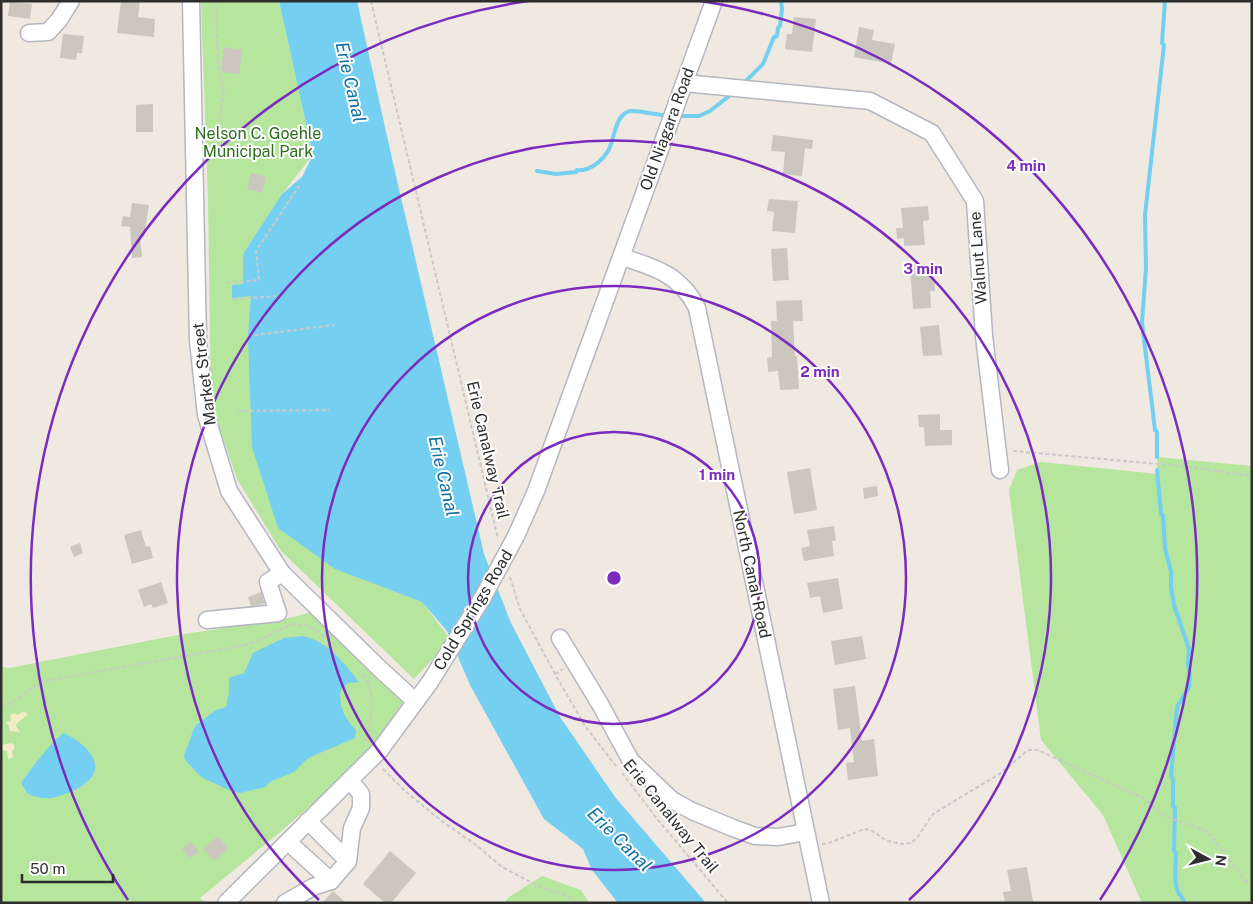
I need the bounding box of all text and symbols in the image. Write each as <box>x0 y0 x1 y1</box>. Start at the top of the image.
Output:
water label: Erie Canal <box>332 40 370 124</box>
street label: Old Niagara Road <box>636 65 698 193</box>
park label: Nelson C. Goehle Municipal Park <box>195 124 321 161</box>
text: 4 min <box>1006 157 1046 174</box>
street label: Walnut Lane <box>965 211 991 305</box>
text: 3 min <box>903 260 943 277</box>
street label: Market Street <box>188 322 220 426</box>
text: 2 min <box>800 363 840 380</box>
street label: Erie Canalway Trail <box>463 379 513 521</box>
water label: Erie Canal <box>425 434 463 518</box>
text: 1 min <box>699 466 735 483</box>
street label: North Canal Road <box>729 508 775 640</box>
street label: Cold Springs Road <box>430 546 516 674</box>
centre of rings <box>605 569 623 587</box>
street label: Erie Canalway Trail <box>619 755 723 877</box>
water label: Erie Canal <box>583 802 657 876</box>
north arrow <box>1183 834 1233 884</box>
scale bar <box>22 852 114 884</box>
text: N <box>1212 854 1230 867</box>
text: 50 m <box>30 860 65 877</box>

